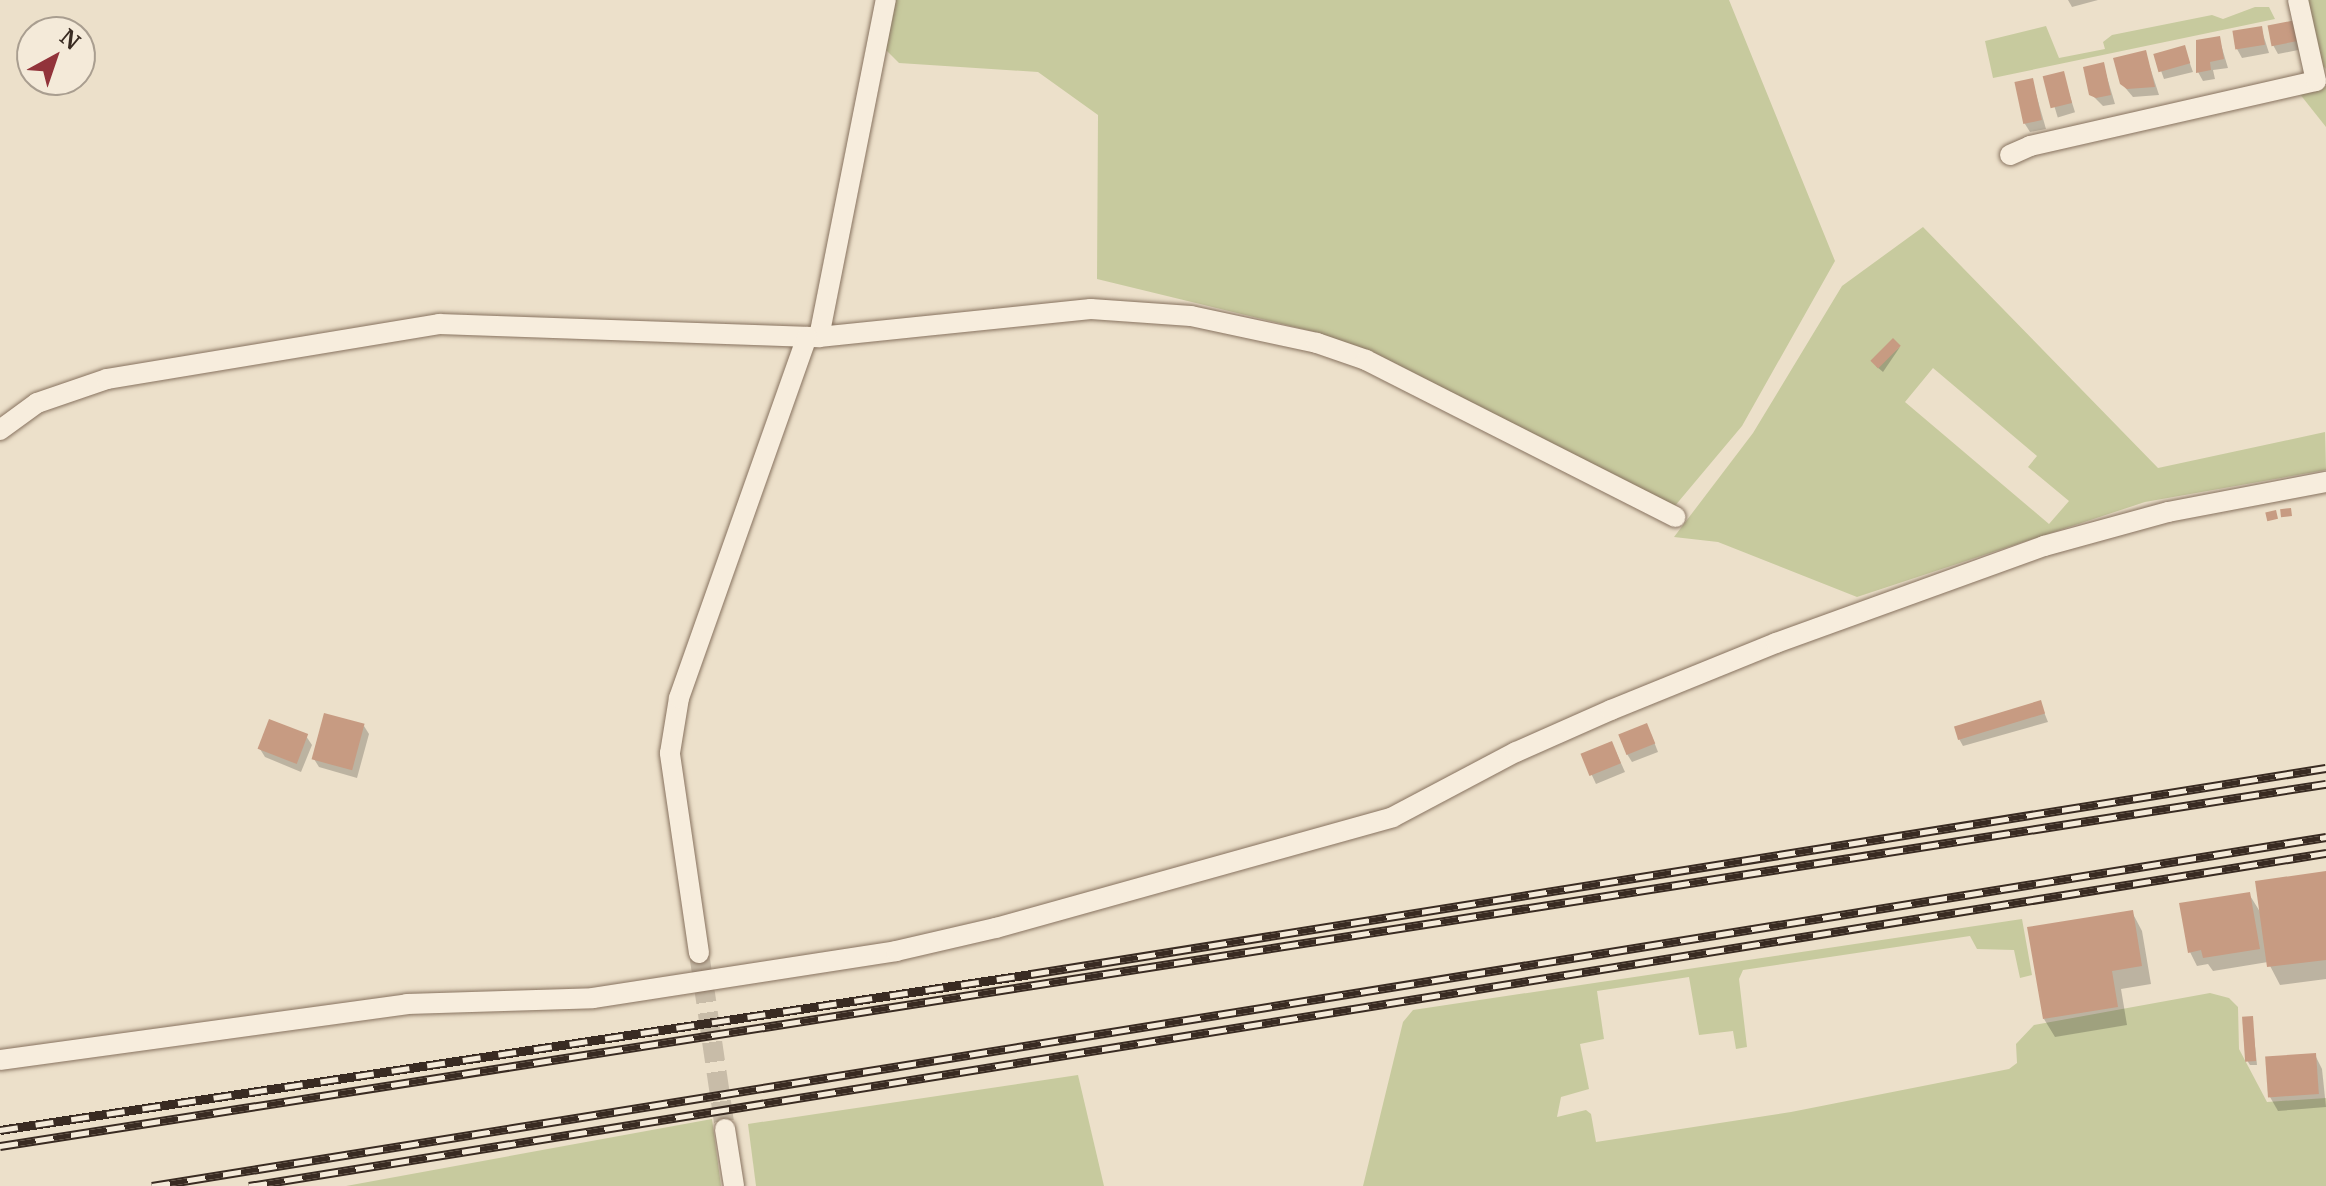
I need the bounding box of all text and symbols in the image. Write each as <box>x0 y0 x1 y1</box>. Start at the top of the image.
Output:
north arrow <box>16 16 96 96</box>
text: N <box>54 23 86 55</box>

